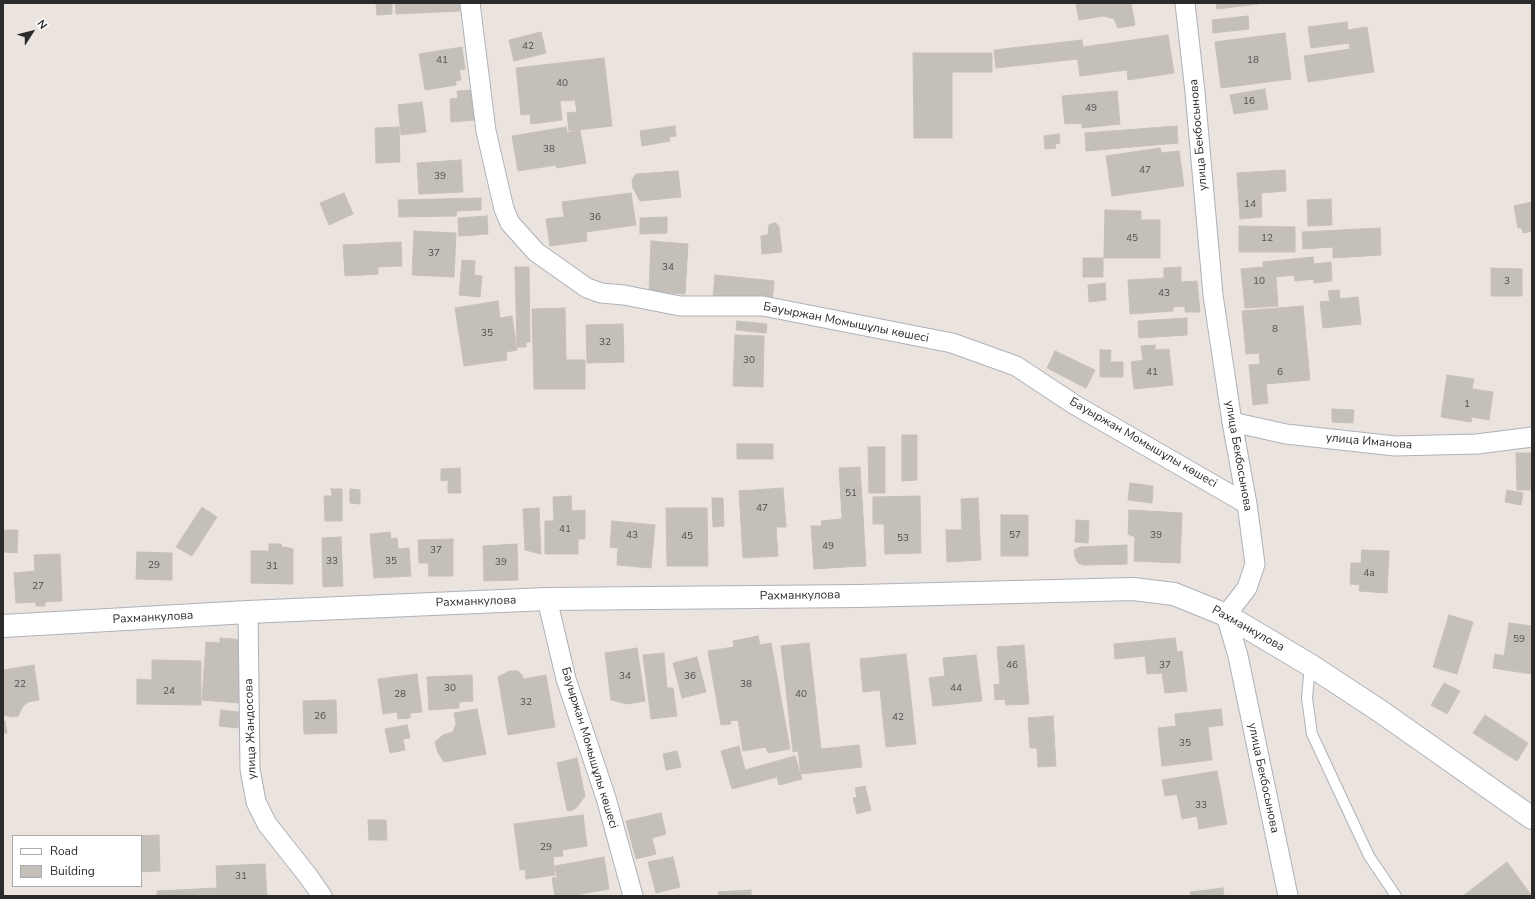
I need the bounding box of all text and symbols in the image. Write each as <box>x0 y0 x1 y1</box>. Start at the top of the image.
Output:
north arrow <box>12 12 52 52</box>
text: N <box>34 17 51 32</box>
house number: 42 <box>522 41 534 53</box>
house number: 41 <box>436 55 448 67</box>
house number: 18 <box>1247 55 1259 67</box>
house number: 40 <box>556 78 568 90</box>
street label: улица Бекбосынова <box>1187 78 1211 192</box>
house number: 16 <box>1243 96 1255 108</box>
house number: 49 <box>1085 103 1097 115</box>
house number: 38 <box>543 144 555 156</box>
house number: 47 <box>1139 165 1151 177</box>
house number: 39 <box>434 171 446 183</box>
house number: 14 <box>1244 199 1256 211</box>
house number: 36 <box>589 212 601 224</box>
house number: 45 <box>1126 233 1138 245</box>
house number: 12 <box>1261 233 1273 245</box>
house number: 37 <box>428 248 440 260</box>
house number: 34 <box>662 262 674 274</box>
house number: 10 <box>1253 276 1265 288</box>
house number: 3 <box>1504 276 1510 288</box>
house number: 43 <box>1158 288 1170 300</box>
street label: Бауыржан Момышұлы көшесі <box>762 300 930 346</box>
house number: 8 <box>1272 324 1278 336</box>
house number: 35 <box>481 328 493 340</box>
house number: 32 <box>599 337 611 349</box>
house number: 30 <box>743 355 755 367</box>
house number: 41 <box>1146 367 1158 379</box>
house number: 6 <box>1277 367 1283 379</box>
street label: Бауыржан Момышұлы көшесі <box>1067 395 1219 491</box>
house number: 1 <box>1464 399 1470 411</box>
street label: улица Бекбосынова <box>1221 400 1255 512</box>
street label: улица Иманова <box>1325 431 1413 453</box>
house number: 51 <box>845 488 857 500</box>
house number: 47 <box>756 503 768 515</box>
house number: 41 <box>559 524 571 536</box>
house number: 43 <box>626 530 638 542</box>
house number: 57 <box>1009 530 1021 542</box>
house number: 39 <box>1150 530 1162 542</box>
house number: 45 <box>681 531 693 543</box>
house number: 53 <box>897 533 909 545</box>
house number: 49 <box>822 541 834 553</box>
house number: 37 <box>430 545 442 557</box>
house number: 33 <box>326 556 338 568</box>
house number: 35 <box>385 556 397 568</box>
house number: 39 <box>495 557 507 569</box>
house number: 29 <box>148 560 160 572</box>
house number: 31 <box>266 561 278 573</box>
house number: 4а <box>1363 568 1375 580</box>
house number: 27 <box>32 581 44 593</box>
street label: Рахманкулова <box>760 588 840 604</box>
street label: Рахманкулова <box>435 593 517 611</box>
street label: Рахманкулова <box>1209 603 1287 655</box>
street label: Рахманкулова <box>112 609 194 627</box>
house number: 59 <box>1513 634 1525 646</box>
house number: 46 <box>1006 660 1018 672</box>
house number: 37 <box>1159 660 1171 672</box>
street label: Бауыржан Момышұлы көшесі <box>558 665 620 831</box>
house number: 34 <box>619 671 631 683</box>
house number: 36 <box>684 671 696 683</box>
street label: улица Жандосова <box>242 678 260 780</box>
house number: 22 <box>14 679 26 691</box>
house number: 38 <box>740 679 752 691</box>
house number: 30 <box>444 683 456 695</box>
house number: 44 <box>950 683 962 695</box>
house number: 24 <box>163 686 175 698</box>
house number: 28 <box>394 689 406 701</box>
house number: 40 <box>795 689 807 701</box>
house number: 32 <box>520 697 532 709</box>
house number: 26 <box>314 711 326 723</box>
house number: 42 <box>892 712 904 724</box>
street label: улица Бекбосынова <box>1244 722 1282 834</box>
house number: 35 <box>1179 738 1191 750</box>
house number: 33 <box>1195 800 1207 812</box>
legend <box>12 835 142 887</box>
house number: 29 <box>540 842 552 854</box>
text: Road <box>50 843 78 859</box>
text: Building <box>50 863 95 879</box>
house number: 31 <box>235 871 247 883</box>

